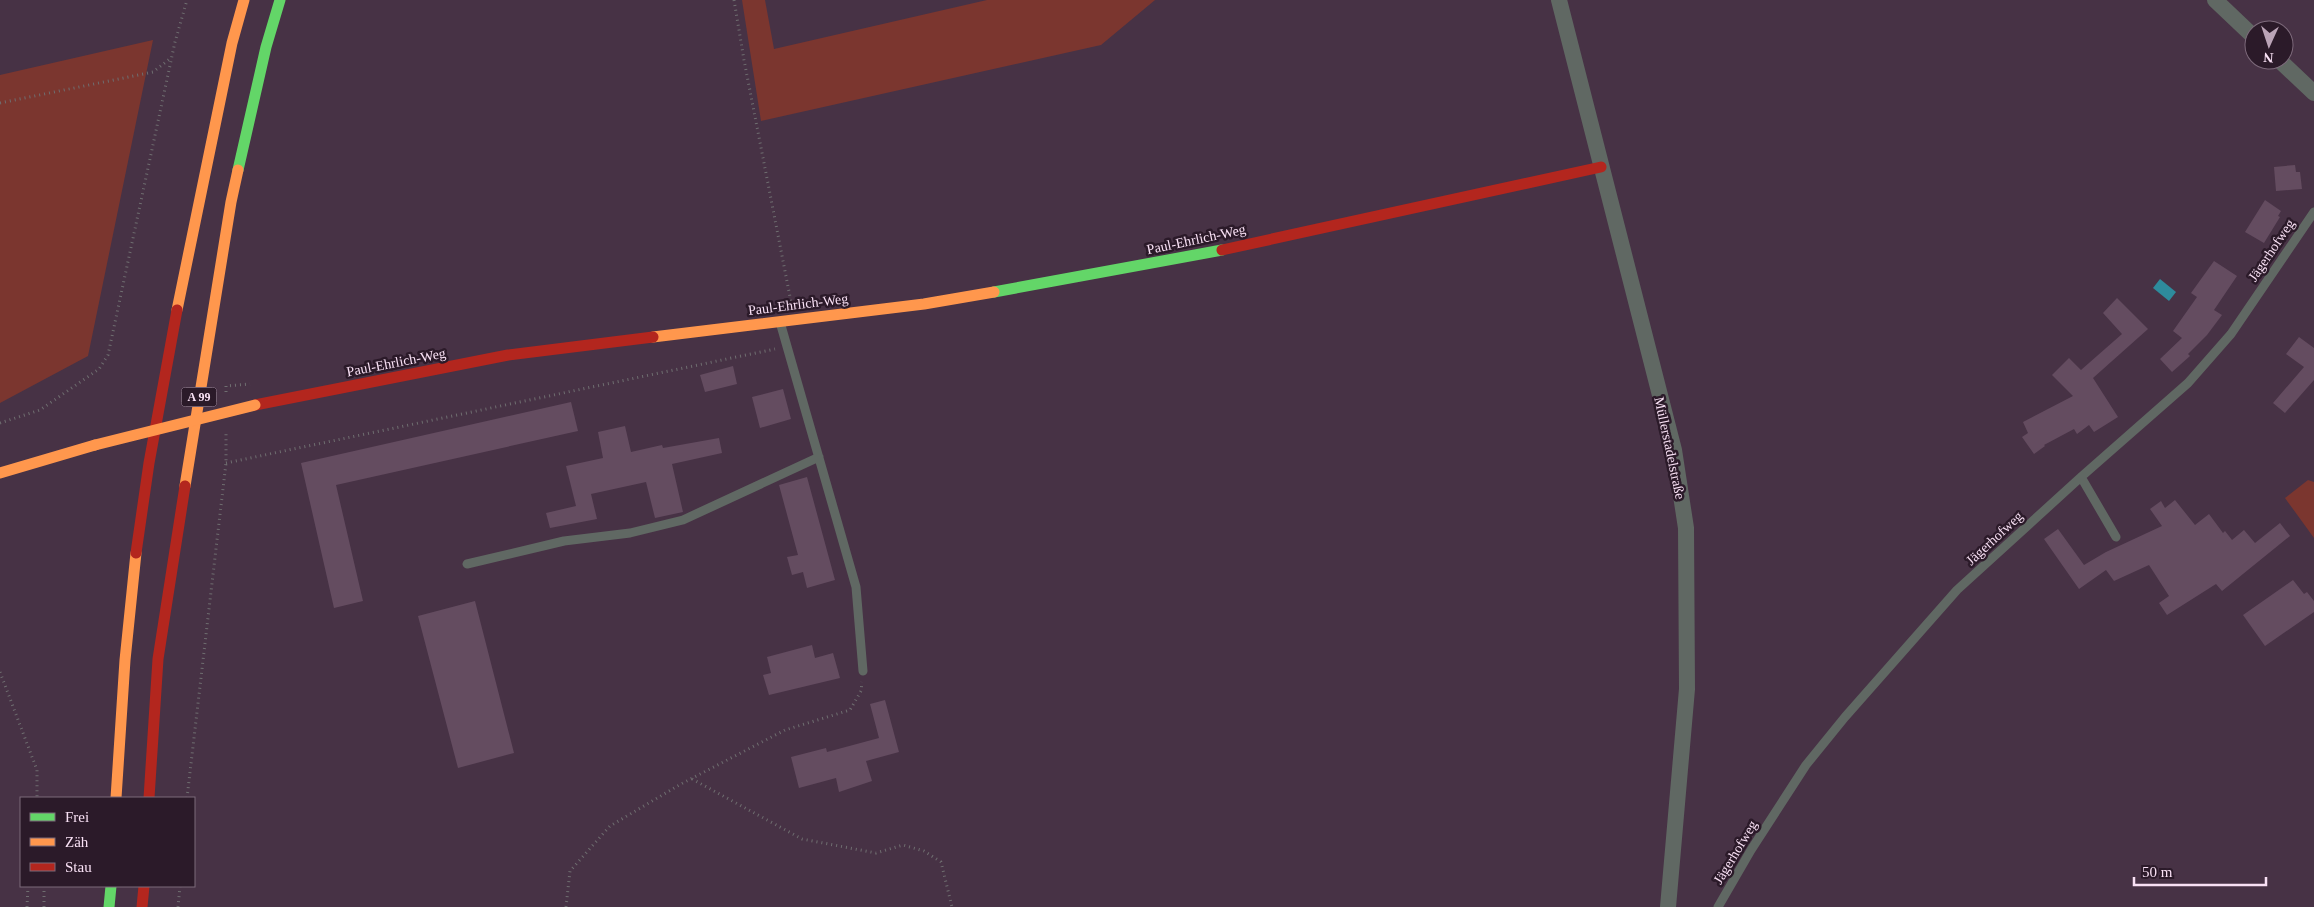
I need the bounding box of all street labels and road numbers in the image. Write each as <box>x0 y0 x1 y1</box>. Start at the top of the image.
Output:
street label: Jägerhofweg <box>2245 216 2298 284</box>
street label: Paul-Ehrlich-Weg <box>1145 222 1247 257</box>
street label: Paul-Ehrlich-Weg <box>747 291 849 318</box>
street label: Paul-Ehrlich-Weg <box>345 346 447 379</box>
road number: A 99 <box>182 388 216 407</box>
street label: Müllerstadelstraße <box>1651 396 1688 501</box>
street label: Jägerhofweg <box>1963 508 2026 568</box>
street label: Jägerhofweg <box>1711 818 1760 887</box>

